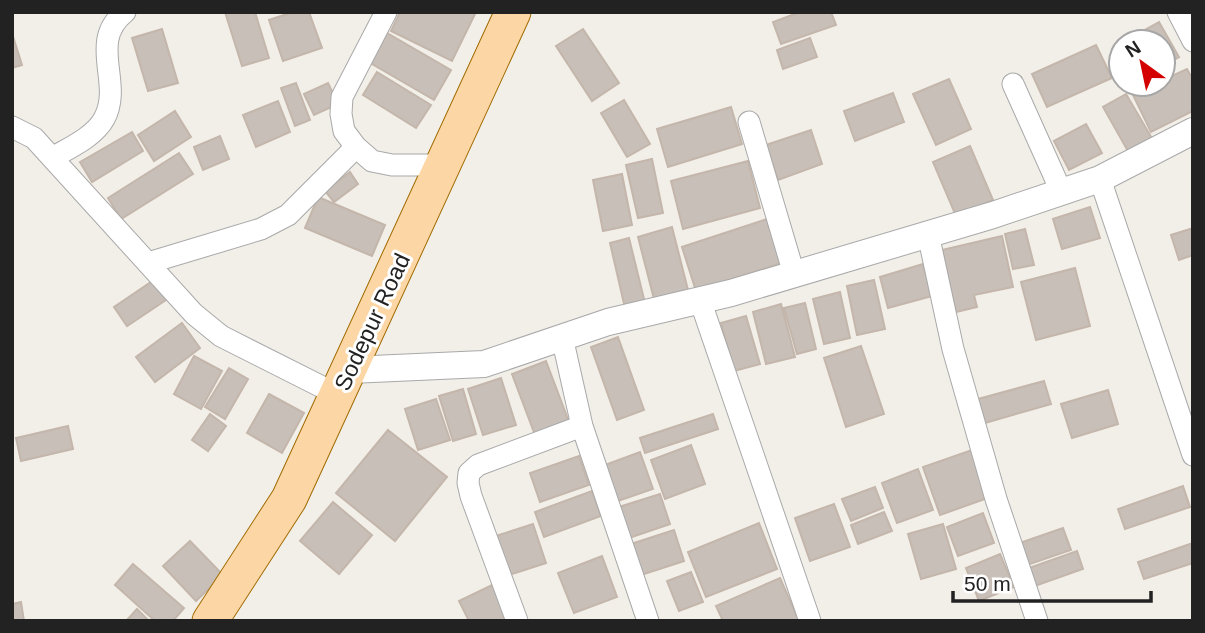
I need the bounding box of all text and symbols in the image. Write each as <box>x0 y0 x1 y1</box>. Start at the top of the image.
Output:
north arrow <box>1107 28 1177 98</box>
text: N <box>1122 37 1144 62</box>
street label: Sodepur Road <box>329 249 415 395</box>
scale bar <box>953 560 1151 604</box>
text: 50 m <box>964 572 1011 595</box>

